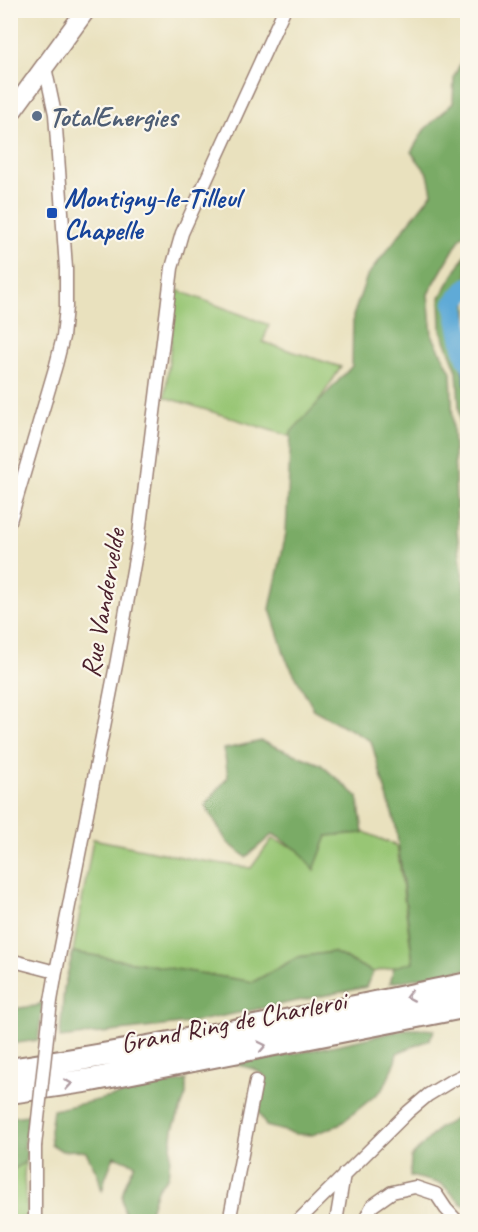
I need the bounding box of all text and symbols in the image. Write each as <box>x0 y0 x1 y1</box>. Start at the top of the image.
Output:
place label: TotalEnergies <box>49 99 180 134</box>
marker: TotalEnergies <box>30 109 44 123</box>
place label: Montigny-le-Tilleul Chapelle <box>64 180 245 247</box>
marker: Montigny-le-Tilleul Chapelle <box>45 206 59 220</box>
street label: Rue Vandervelde <box>72 524 133 680</box>
street label: Grand Ring de Charleroi <box>117 982 353 1061</box>
one-way arrow <box>405 989 415 1002</box>
one-way arrow <box>257 1041 267 1054</box>
one-way arrow <box>64 1078 73 1090</box>

